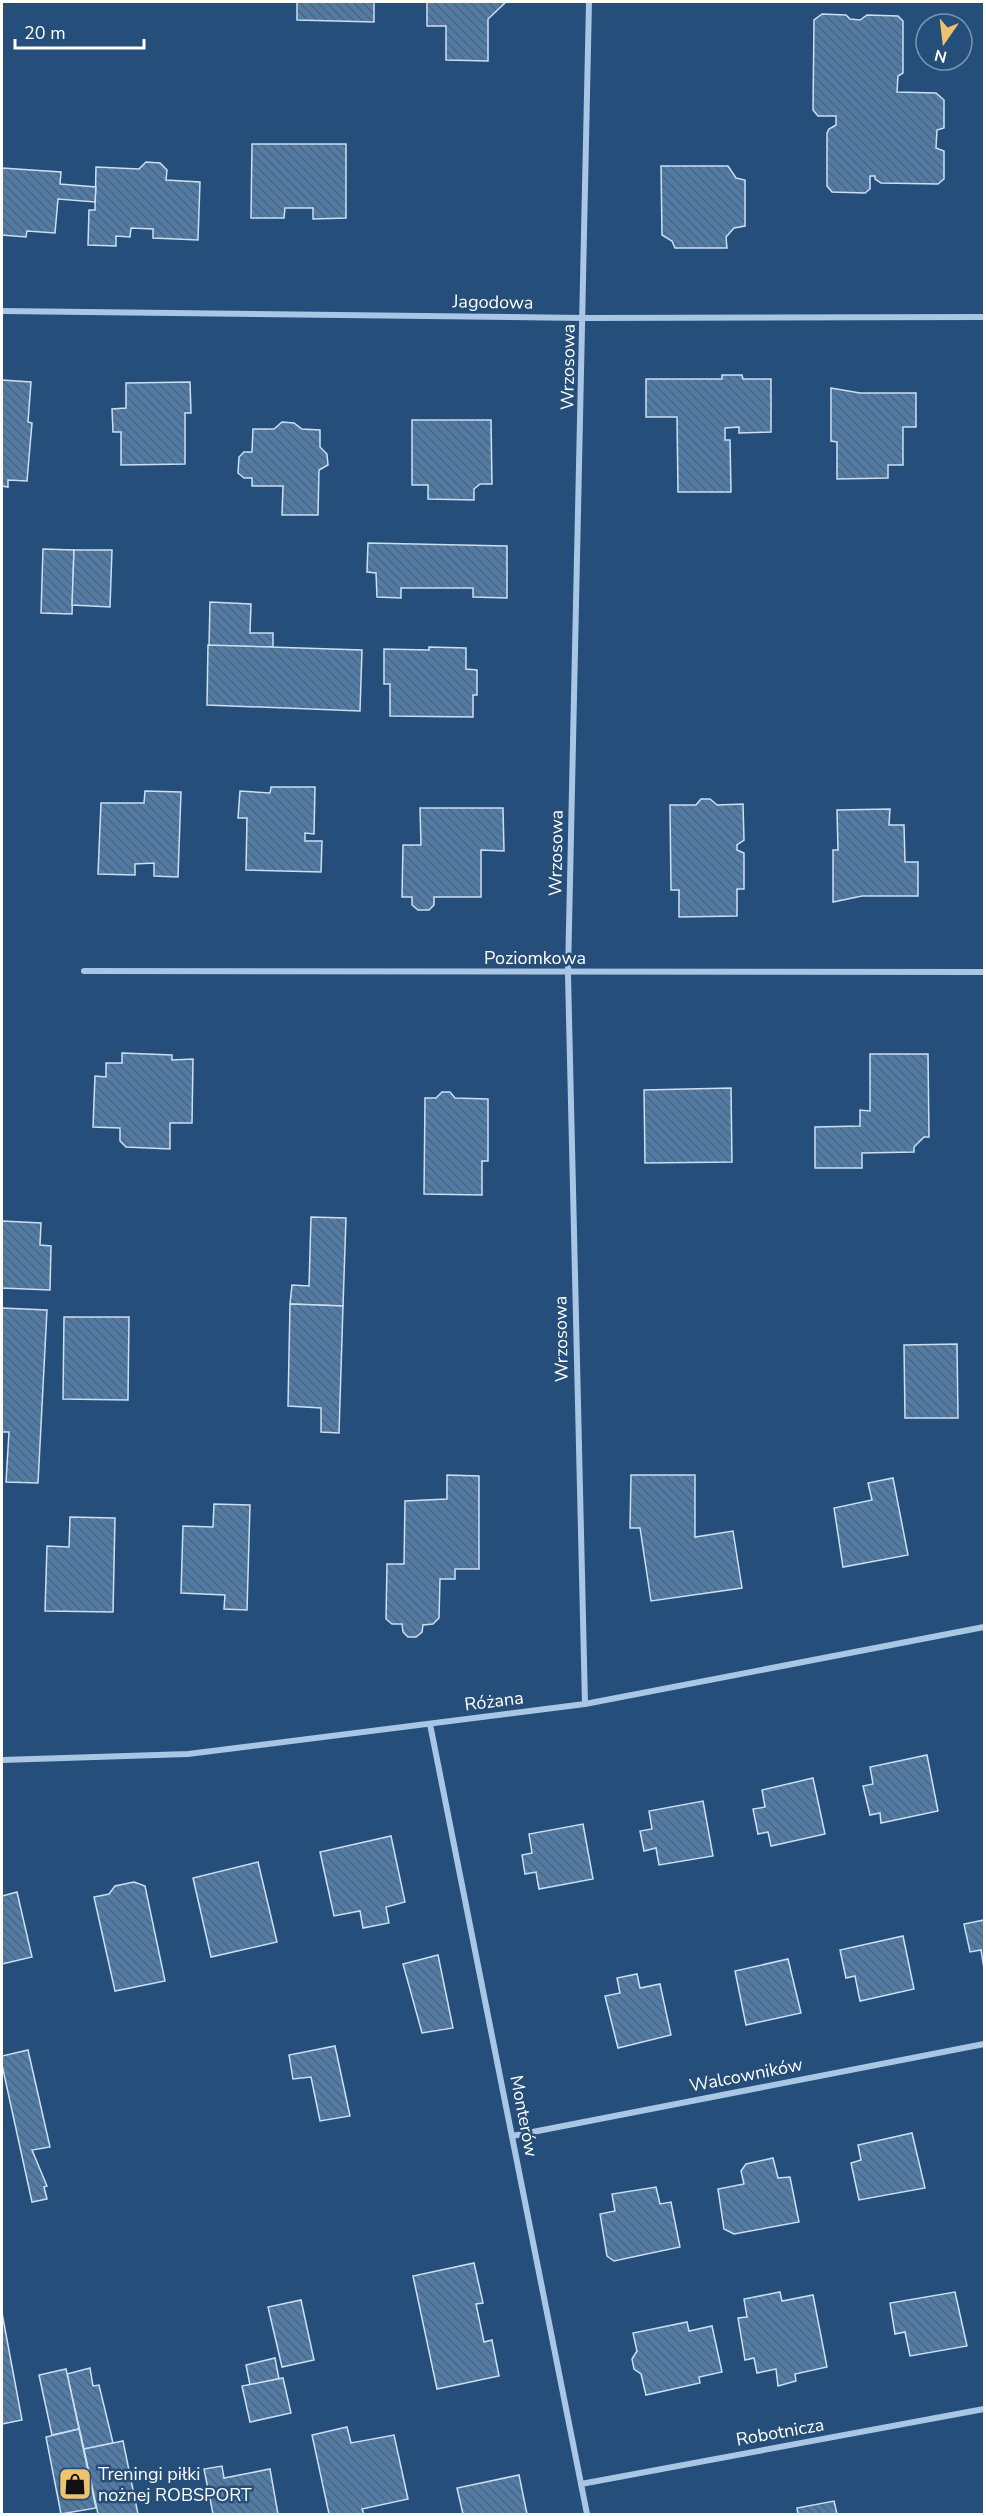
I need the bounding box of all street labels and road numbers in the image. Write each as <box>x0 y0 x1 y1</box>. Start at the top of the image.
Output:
street label: Jagodowa <box>451 289 534 315</box>
street label: Wrzosowa <box>555 324 581 410</box>
street label: Wrzosowa <box>543 810 569 896</box>
street label: Poziomkowa <box>484 946 586 970</box>
street label: Wrzosowa <box>548 1296 574 1382</box>
street label: Różana <box>463 1685 525 1717</box>
street label: Walcowników <box>687 2052 805 2098</box>
street label: Monterów <box>504 2073 544 2159</box>
street label: Robotnicza <box>734 2412 826 2452</box>

